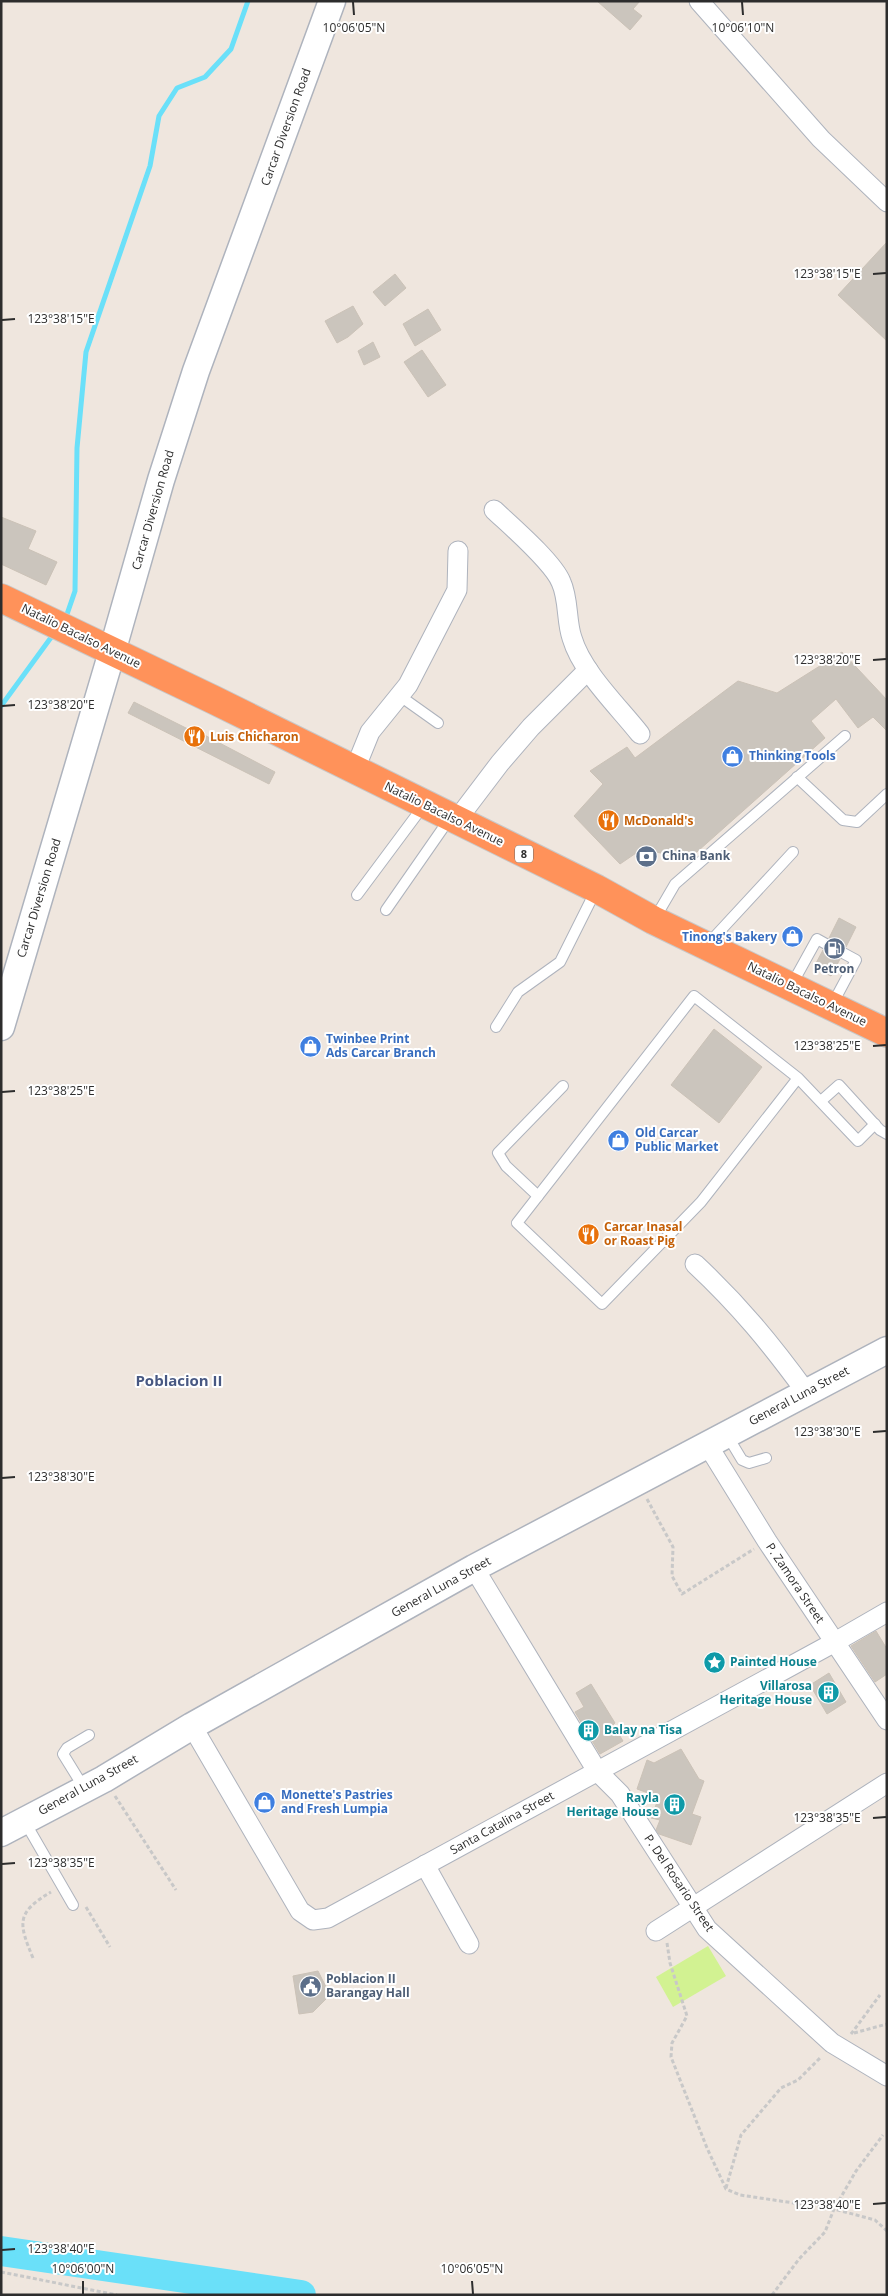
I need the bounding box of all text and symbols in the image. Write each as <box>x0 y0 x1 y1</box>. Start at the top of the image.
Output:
text: 10°06'05"N <box>323 19 385 36</box>
text: 10°06'10"N <box>712 19 774 36</box>
street label: Carcar Diversion Road <box>256 66 315 188</box>
text: 123°38'15"E <box>793 265 861 282</box>
text: 123°38'15"E <box>27 310 95 327</box>
street label: Carcar Diversion Road <box>127 448 178 572</box>
street label: Natalio Bacalso Avenue <box>19 599 144 672</box>
text: 123°38'20"E <box>793 651 861 668</box>
text: 123°38'20"E <box>27 696 95 713</box>
restaurant icon: Luis Chicharon <box>182 725 206 749</box>
place label: Luis Chicharon <box>210 728 299 745</box>
shop icon: Thinking Tools <box>721 744 745 768</box>
place label: Thinking Tools <box>749 747 836 764</box>
street label: Natalio Bacalso Avenue <box>382 777 507 850</box>
restaurant icon: McDonald's <box>596 809 620 833</box>
place label: McDonald's <box>624 812 693 829</box>
street label: Carcar Diversion Road <box>12 836 65 960</box>
bank icon: China Bank <box>634 844 658 868</box>
road number: 8 <box>515 846 533 862</box>
place label: China Bank <box>662 847 731 864</box>
shop icon: Tinong's Bakery <box>781 925 805 949</box>
place label: Tinong's Bakery <box>682 928 777 945</box>
fuel station icon: Petron <box>822 936 846 960</box>
street label: Natalio Bacalso Avenue <box>745 957 870 1030</box>
place label: Petron <box>814 960 854 977</box>
place label: Twinbee Print Ads Carcar Branch <box>326 1030 436 1061</box>
shop icon: Twinbee Print Ads Carcar Branch <box>298 1034 322 1058</box>
text: 123°38'25"E <box>793 1037 861 1054</box>
text: 123°38'25"E <box>27 1082 95 1099</box>
place label: Old Carcar Public Market <box>635 1124 718 1155</box>
shop icon: Old Carcar Public Market <box>607 1128 631 1152</box>
place label: Carcar Inasal or Roast Pig <box>604 1218 682 1249</box>
restaurant icon: Carcar Inasal or Roast Pig <box>576 1222 600 1246</box>
street label: General Luna Street <box>746 1362 852 1429</box>
district label: Poblacion II <box>135 1370 223 1390</box>
text: 123°38'30"E <box>793 1423 861 1440</box>
text: 123°38'30"E <box>27 1468 95 1485</box>
street label: P. Zamora Street <box>762 1539 829 1626</box>
street label: General Luna Street <box>388 1552 494 1621</box>
place icon: Painted House <box>702 1650 726 1674</box>
place label: Painted House <box>730 1653 817 1670</box>
place label: Villarosa Heritage House <box>720 1677 812 1708</box>
building icon: Villarosa Heritage House <box>816 1681 840 1705</box>
building icon: Balay na Tisa <box>576 1718 600 1742</box>
place label: Balay na Tisa <box>604 1721 682 1738</box>
street label: General Luna Street <box>35 1750 141 1819</box>
place label: Monette's Pastries and Fresh Lumpia <box>281 1786 393 1817</box>
street label: Santa Catalina Street <box>447 1787 557 1858</box>
place label: Rayla Heritage House <box>567 1789 659 1820</box>
shop icon: Monette's Pastries and Fresh Lumpia <box>253 1790 277 1814</box>
building icon: Rayla Heritage House <box>663 1793 687 1817</box>
text: 123°38'35"E <box>793 1809 861 1826</box>
street label: P. Del Rosario Street <box>641 1831 718 1935</box>
text: 123°38'35"E <box>27 1854 95 1871</box>
place label: Poblacion II Barangay Hall <box>326 1970 410 2001</box>
public building icon: Poblacion II Barangay Hall <box>298 1974 322 1998</box>
text: 123°38'40"E <box>793 2196 861 2213</box>
text: 123°38'40"E <box>27 2240 95 2257</box>
text: 10°06'00"N <box>52 2260 114 2277</box>
text: 10°06'05"N <box>441 2260 503 2277</box>

